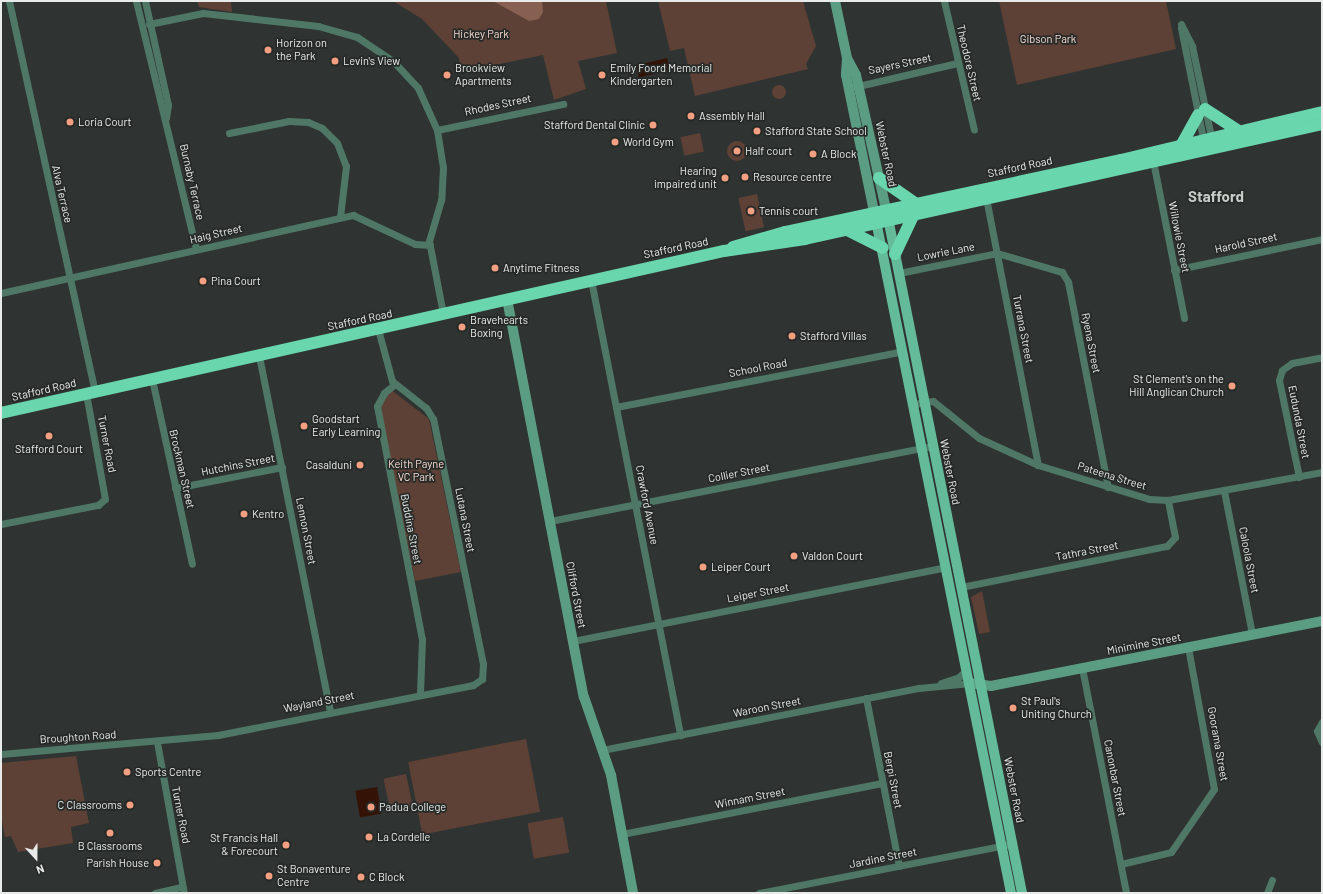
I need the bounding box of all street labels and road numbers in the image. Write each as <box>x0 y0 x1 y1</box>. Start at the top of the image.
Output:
street label: Theodore Street <box>954 24 984 102</box>
street label: Sayers Street <box>867 51 933 77</box>
street label: Rhodes Street <box>463 91 533 119</box>
street label: Webster Road <box>873 120 899 188</box>
street label: Burnaby Terrace <box>177 143 207 221</box>
street label: Stafford Road <box>986 154 1054 180</box>
street label: Alva Terrace <box>49 164 75 224</box>
street label: Willowie Street <box>1166 200 1192 274</box>
street label: Haig Street <box>188 222 244 246</box>
street label: Harold Street <box>1214 230 1278 256</box>
street label: Stafford Road <box>642 235 710 261</box>
street label: Lowrie Lane <box>916 240 976 264</box>
street label: Turrana Street <box>1010 294 1036 364</box>
street label: Stafford Road <box>326 307 394 333</box>
street label: Ryena Street <box>1079 312 1103 374</box>
street label: School Road <box>728 356 788 380</box>
street label: Stafford Road <box>10 376 78 404</box>
street label: Eudunda Street <box>1285 384 1313 460</box>
street label: Turner Road <box>95 414 119 474</box>
street label: Brockman Street <box>166 428 198 510</box>
street label: Webster Road <box>937 438 963 506</box>
street label: Hutchins Street <box>200 451 276 479</box>
street label: Pateena Street <box>1076 459 1148 493</box>
street label: Collier Street <box>707 461 771 485</box>
street label: Crawford Avenue <box>633 464 661 546</box>
street label: Lutana Street <box>452 487 478 553</box>
street label: Buddina Street <box>398 493 424 565</box>
street label: Lennon Street <box>293 496 319 566</box>
street label: Caloola Street <box>1236 526 1262 594</box>
street label: Tathra Street <box>1055 538 1119 564</box>
street label: Clifford Street <box>563 561 589 629</box>
street label: Leiper Street <box>726 581 790 605</box>
street label: Minimine Street <box>1106 630 1182 658</box>
street label: Wayland Street <box>282 689 356 715</box>
street label: Waroon Street <box>732 694 802 720</box>
street label: Goorama Street <box>1205 706 1231 782</box>
street label: Broughton Road <box>39 728 117 746</box>
street label: Canonbar Street <box>1101 739 1129 817</box>
street label: Berpi Street <box>881 750 905 810</box>
street label: Webster Road <box>1001 756 1027 824</box>
street label: Turner Road <box>169 785 193 845</box>
street label: Winnam Street <box>714 785 786 811</box>
street label: Jardine Street <box>848 845 918 871</box>

